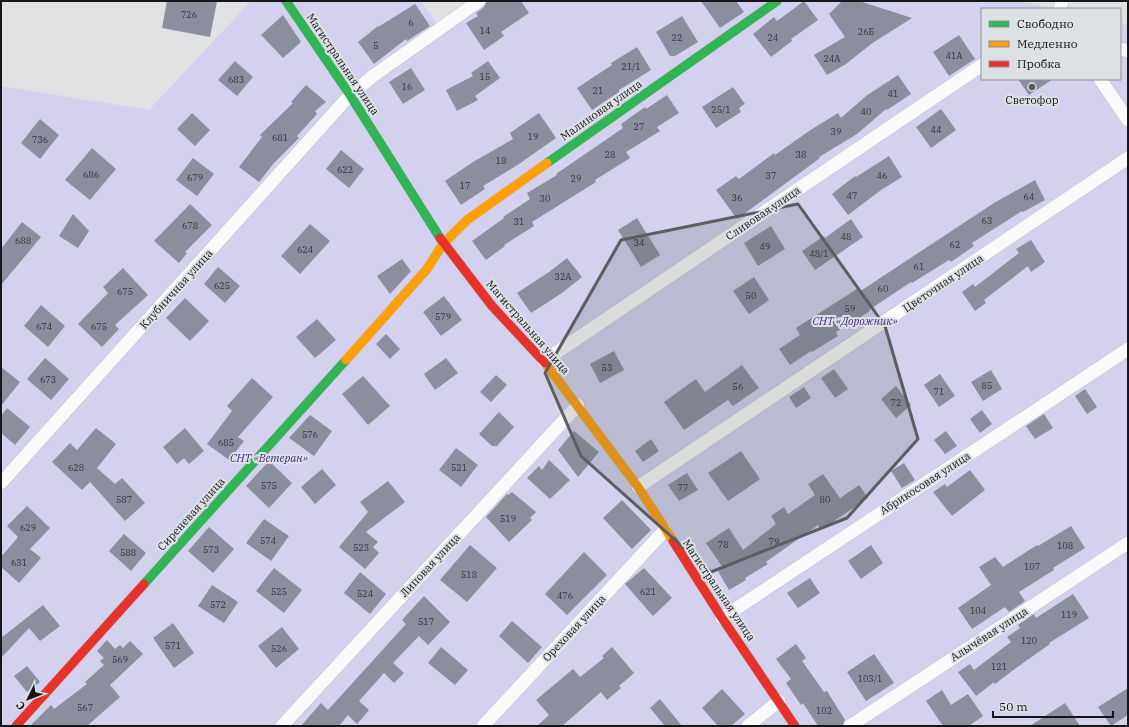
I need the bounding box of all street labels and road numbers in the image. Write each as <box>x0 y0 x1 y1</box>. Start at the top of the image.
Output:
street label: Магистральная улица <box>304 10 382 118</box>
street label: Малиновая улица <box>557 77 645 143</box>
street label: Сливовая улица <box>723 183 803 243</box>
street label: Клубничная улица <box>137 246 215 332</box>
street label: Цветочная улица <box>900 251 986 315</box>
street label: Магистральная улица <box>483 277 573 377</box>
street label: Абрикосовая улица <box>877 448 973 518</box>
street label: Сиреневая улица <box>154 474 228 554</box>
street label: Липовая улица <box>397 530 463 600</box>
street label: Магистральная улица <box>680 536 758 644</box>
street label: Ореховая улица <box>539 592 609 664</box>
street label: Алычёвая улица <box>948 604 1030 664</box>

